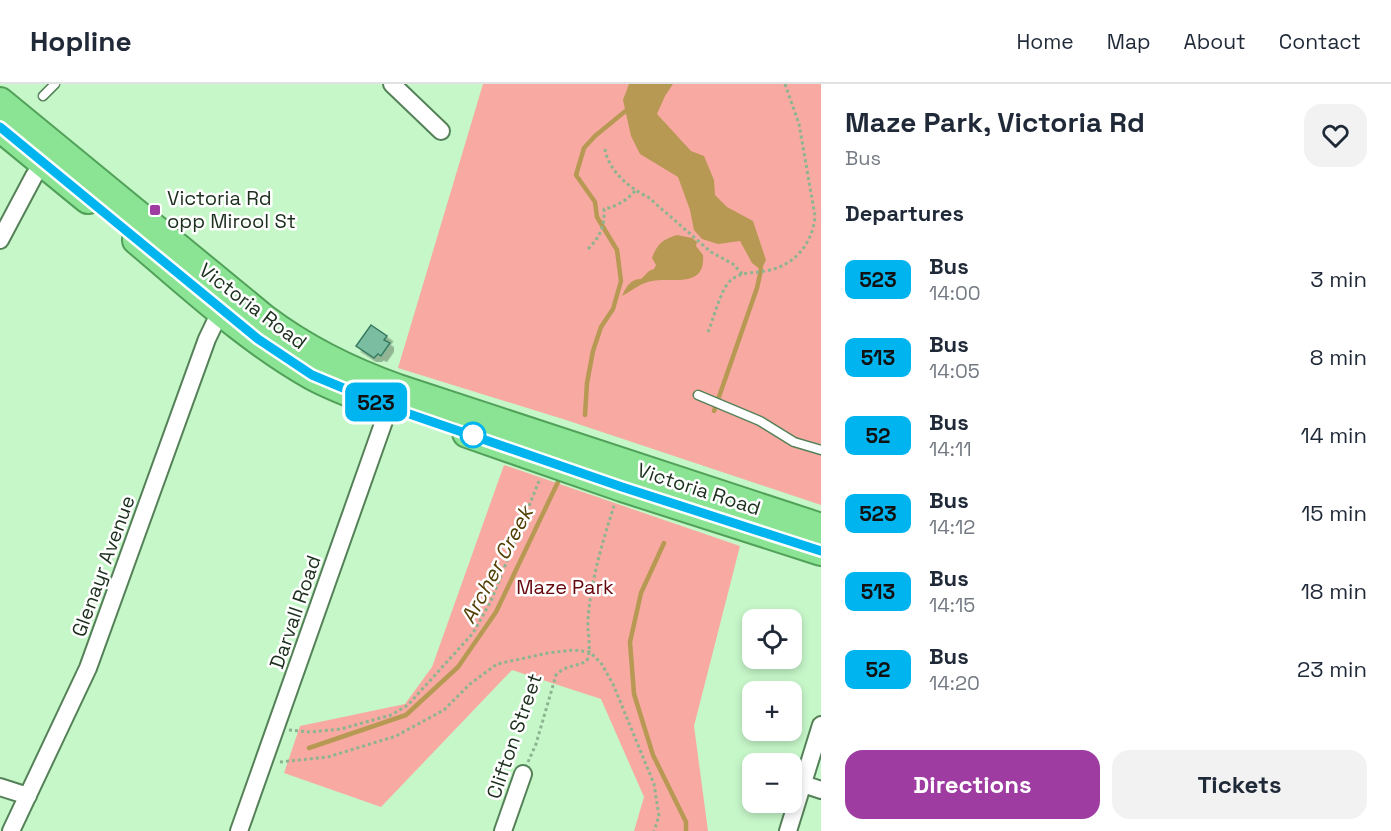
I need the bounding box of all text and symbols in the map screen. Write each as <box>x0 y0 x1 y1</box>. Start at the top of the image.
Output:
text: Hopline <box>30 23 132 59</box>
text: Home <box>1016 28 1074 55</box>
text: Map <box>1107 28 1151 55</box>
text: About <box>1184 28 1246 55</box>
text: Contact <box>1279 28 1361 55</box>
text: Maze Park, Victoria Rd <box>845 104 1145 140</box>
button: heart <box>1304 104 1367 167</box>
text: Bus <box>845 145 881 171</box>
place label: Victoria Rd opp Mirool St <box>167 185 296 234</box>
text: Departures <box>845 199 964 227</box>
marker: Victoria Rd opp Mirool St <box>148 203 162 217</box>
text: Bus <box>929 252 969 280</box>
street label: Victoria Road <box>194 257 312 355</box>
text: 3 min <box>1310 265 1367 293</box>
text: 523 <box>859 266 897 293</box>
text: 14:00 <box>929 280 981 306</box>
text: Bus <box>929 330 969 358</box>
text: 8 min <box>1310 343 1367 371</box>
text: 513 <box>861 344 895 371</box>
text: 14:05 <box>929 358 980 384</box>
line badge: 523 <box>342 382 410 422</box>
text: 523 <box>357 389 395 416</box>
text: Bus <box>929 408 969 436</box>
text: 14 min <box>1301 421 1367 449</box>
unlabelled marker <box>460 422 486 448</box>
text: 52 <box>866 422 890 449</box>
text: 14:11 <box>929 436 972 462</box>
street label: Victoria Road <box>634 457 764 521</box>
text: Bus <box>929 486 969 514</box>
street label: Glenayr Avenue <box>65 492 141 640</box>
water label: Archer Creek <box>454 499 540 628</box>
text: 15 min <box>1301 499 1367 527</box>
text: 523 <box>859 500 897 527</box>
text: 14:12 <box>929 514 975 540</box>
street label: Darvall Road <box>263 552 327 672</box>
text: Bus <box>929 564 969 592</box>
park label: Maze Park <box>516 574 614 600</box>
text: 18 min <box>1301 577 1367 605</box>
text: 513 <box>861 578 895 605</box>
text: 14:15 <box>929 592 975 618</box>
map controls <box>742 609 802 813</box>
button: locate <box>742 609 802 669</box>
text: Bus <box>929 642 969 670</box>
text: 23 min <box>1297 655 1367 683</box>
text: 52 <box>866 656 890 683</box>
street label: Clifton Street <box>480 670 548 802</box>
text: 14:20 <box>929 670 980 696</box>
button: + <box>742 681 802 741</box>
button: Directions <box>845 750 1100 819</box>
button: Tickets <box>1112 750 1367 819</box>
button: − <box>742 753 802 813</box>

